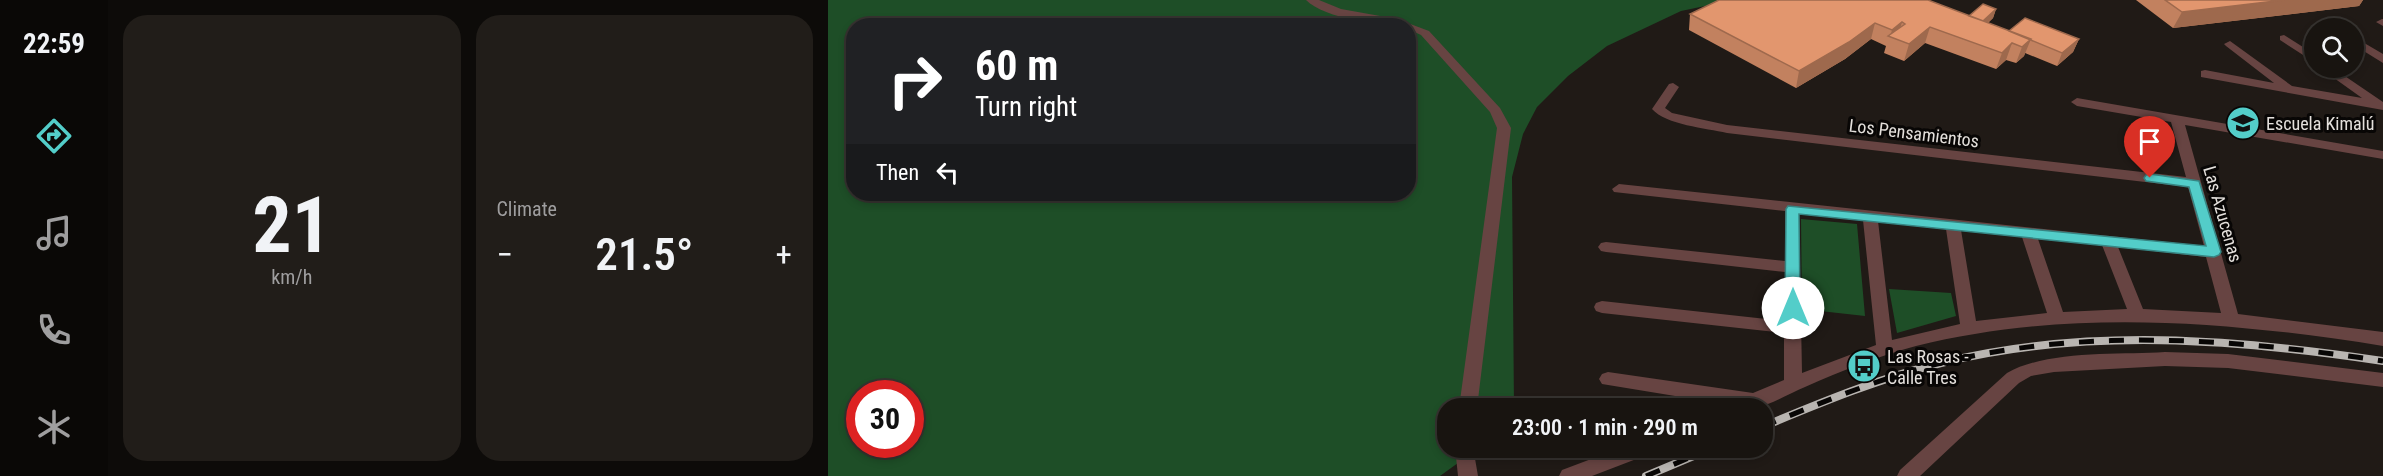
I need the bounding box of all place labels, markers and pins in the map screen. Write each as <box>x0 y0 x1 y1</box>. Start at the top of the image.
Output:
school or university icon: Escuela Kimalú <box>2225 105 2261 141</box>
place label: Escuela Kimalú <box>2266 113 2374 134</box>
pin <box>2124 116 2175 178</box>
place label: Las Rosas - Calle Tres <box>1887 346 1969 388</box>
bus stop icon: Las Rosas - Calle Tres <box>1846 348 1882 384</box>

